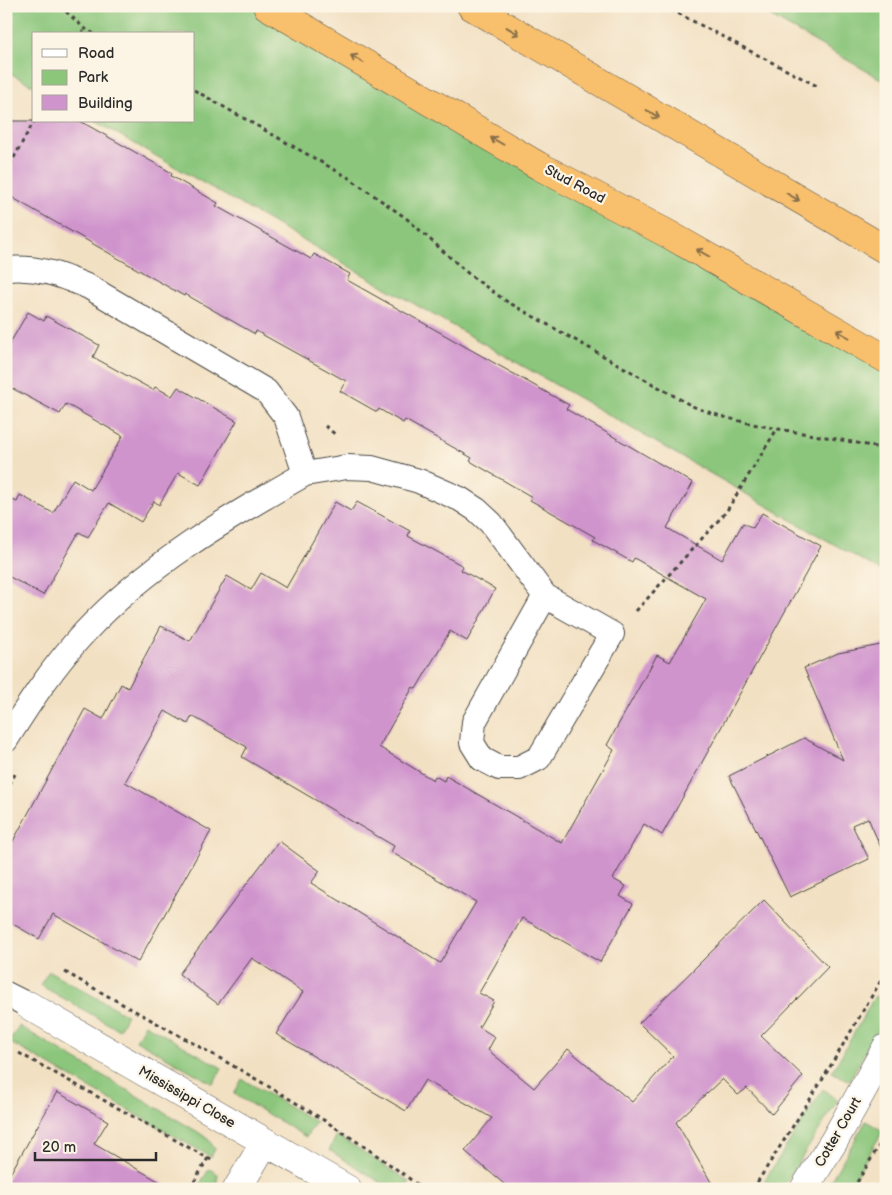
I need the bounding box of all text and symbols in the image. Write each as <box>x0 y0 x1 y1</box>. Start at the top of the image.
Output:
one-way arrow <box>506 27 520 37</box>
legend <box>32 32 195 122</box>
text: Road <box>78 44 114 63</box>
one-way arrow <box>350 54 365 64</box>
text: Park <box>78 68 109 87</box>
text: Building <box>78 94 133 113</box>
one-way arrow <box>645 110 659 120</box>
one-way arrow <box>491 136 505 146</box>
street label: Stud Road <box>542 161 608 207</box>
one-way arrow <box>785 192 800 202</box>
one-way arrow <box>696 248 710 258</box>
one-way arrow <box>837 329 851 339</box>
street label: Mississippi Close <box>136 1062 238 1132</box>
street label: Cotter Court <box>811 1093 865 1170</box>
scale bar <box>35 1130 156 1162</box>
text: 20 m <box>42 1138 76 1157</box>

